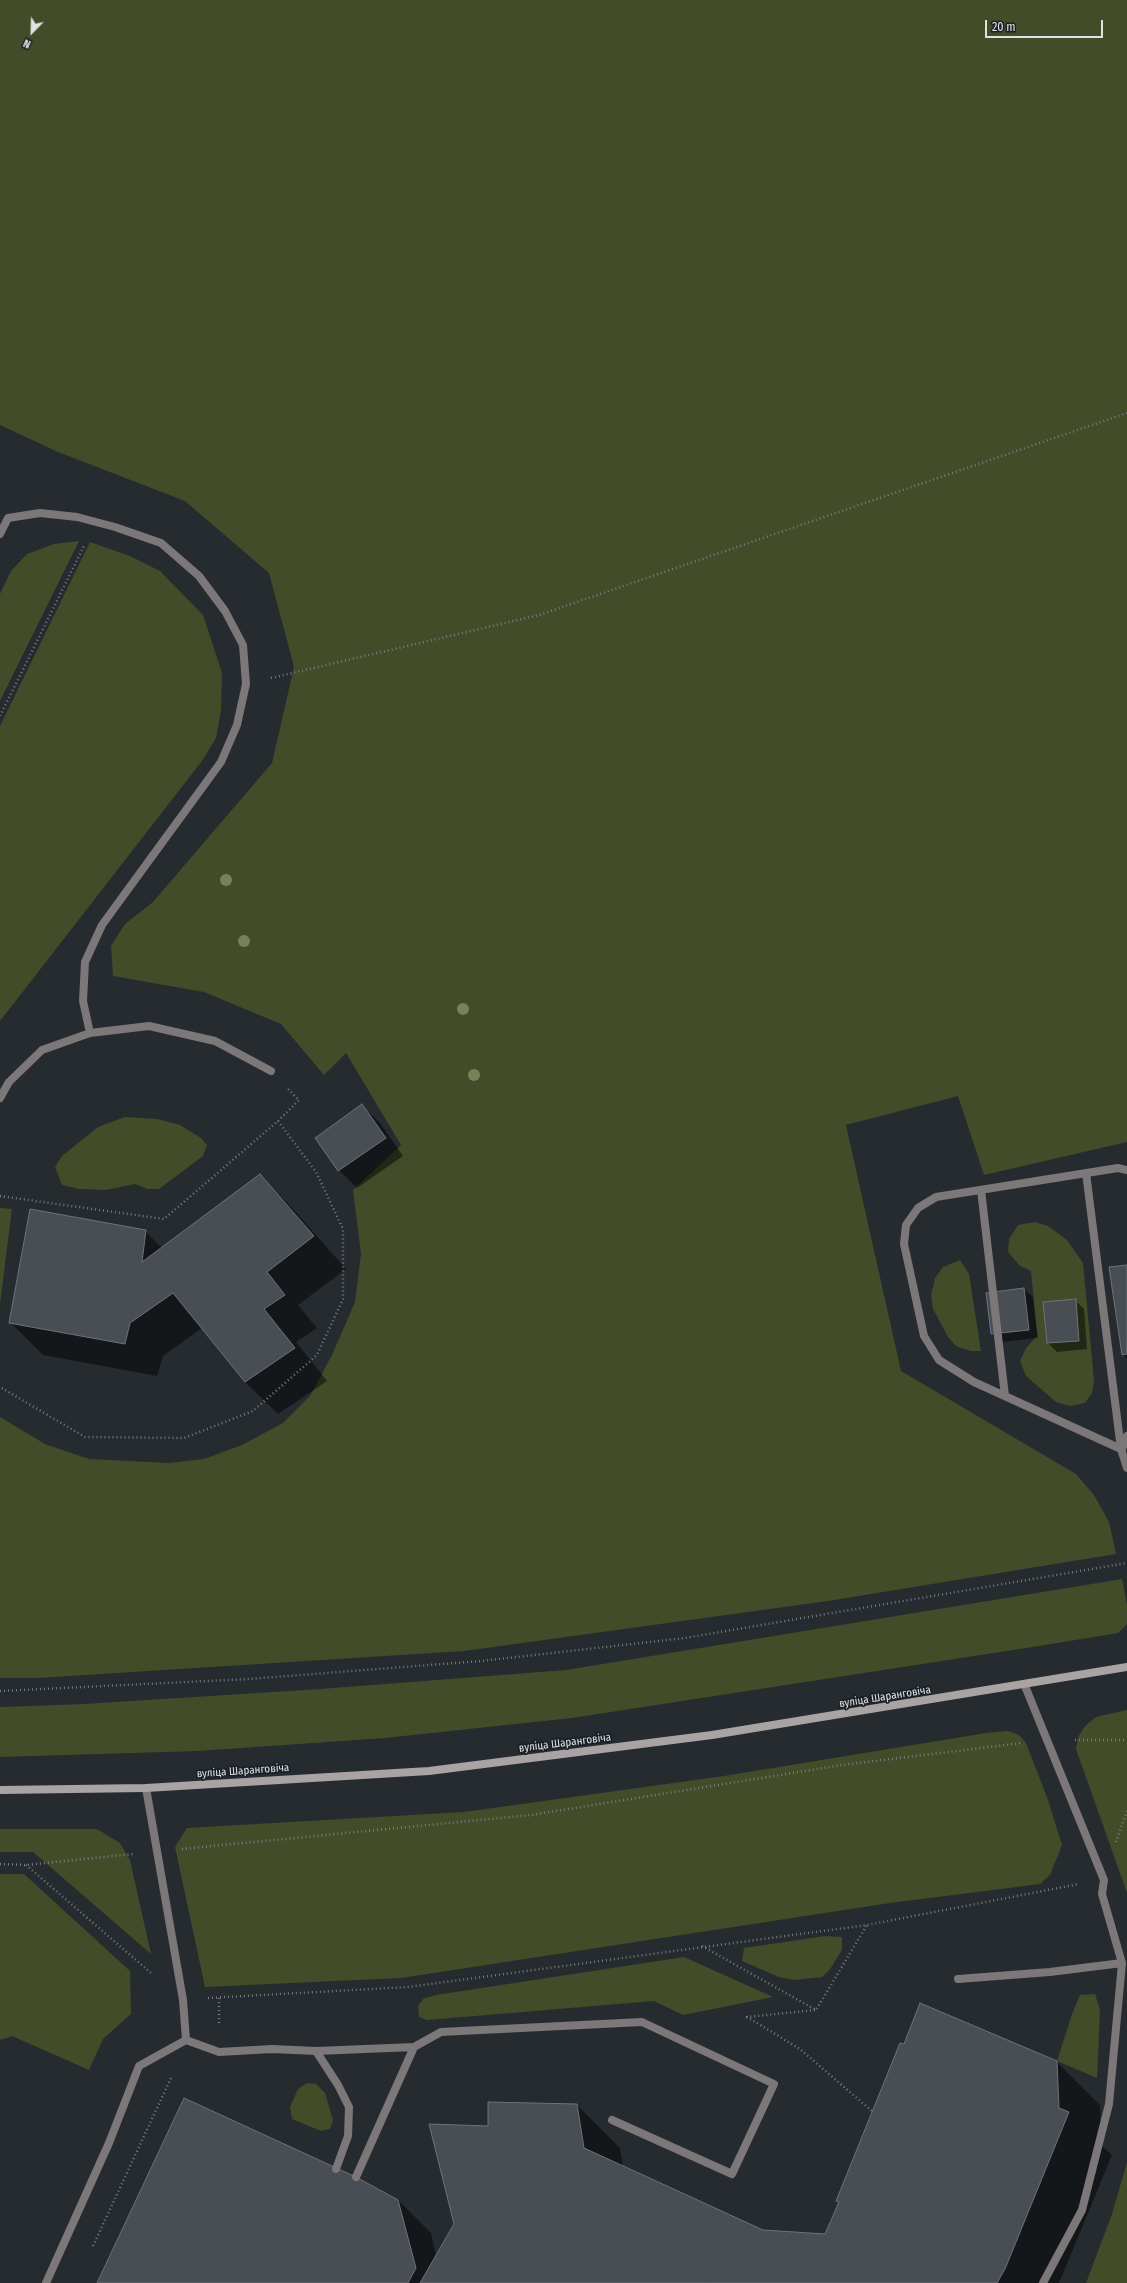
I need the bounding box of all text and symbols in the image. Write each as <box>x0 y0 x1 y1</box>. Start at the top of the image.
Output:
north arrow <box>12 12 52 52</box>
scale bar <box>987 12 1105 38</box>
text: 20 m <box>992 20 1016 34</box>
text: N <box>22 36 33 51</box>
street label: вуліца Шаранговіча <box>838 1683 932 1711</box>
street label: вуліца Шаранговіча <box>518 1731 612 1755</box>
street label: вуліца Шаранговіча <box>196 1761 290 1781</box>

